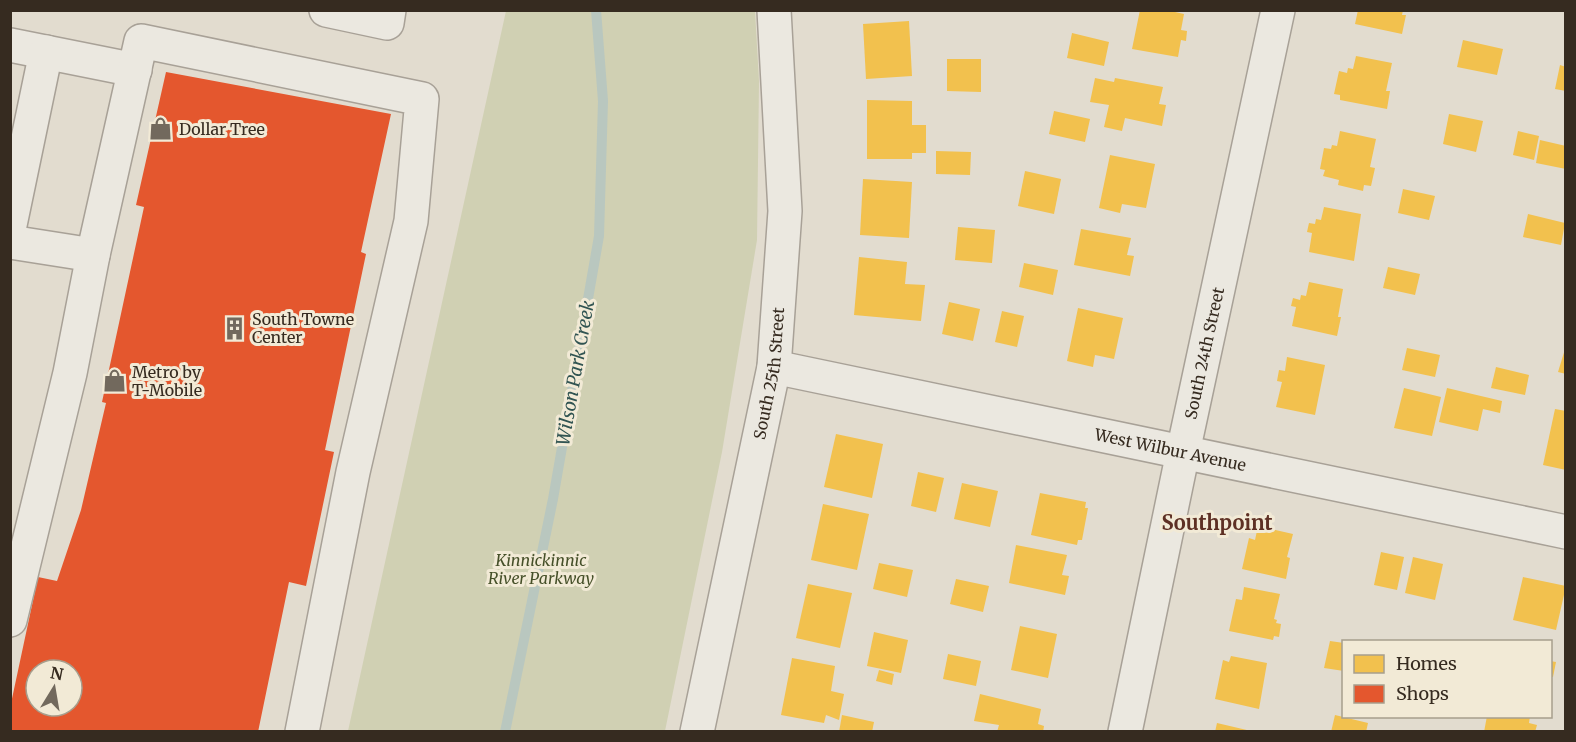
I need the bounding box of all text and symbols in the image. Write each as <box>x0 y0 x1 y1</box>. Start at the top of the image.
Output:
shop icon: Dollar Tree <box>148 116 174 142</box>
place label: Dollar Tree <box>179 119 265 139</box>
street label: South 24th Street <box>1180 285 1228 421</box>
water label: Wilson Park Creek <box>551 298 599 447</box>
street label: South 25th Street <box>749 306 788 441</box>
place label: South Towne Center <box>252 309 354 347</box>
building icon: South Towne Center <box>221 315 247 341</box>
place label: Metro by T-Mobile <box>132 362 202 400</box>
shop icon: Metro by T-Mobile <box>101 368 127 394</box>
street label: West Wilbur Avenue <box>1092 424 1248 475</box>
district label: Southpoint <box>1161 510 1273 535</box>
park label: Kinnickinnic River Parkway <box>488 550 594 588</box>
legend <box>1342 640 1552 718</box>
text: Homes <box>1396 652 1457 675</box>
north arrow <box>24 658 84 718</box>
text: N <box>49 662 65 684</box>
text: Shops <box>1396 682 1449 705</box>

